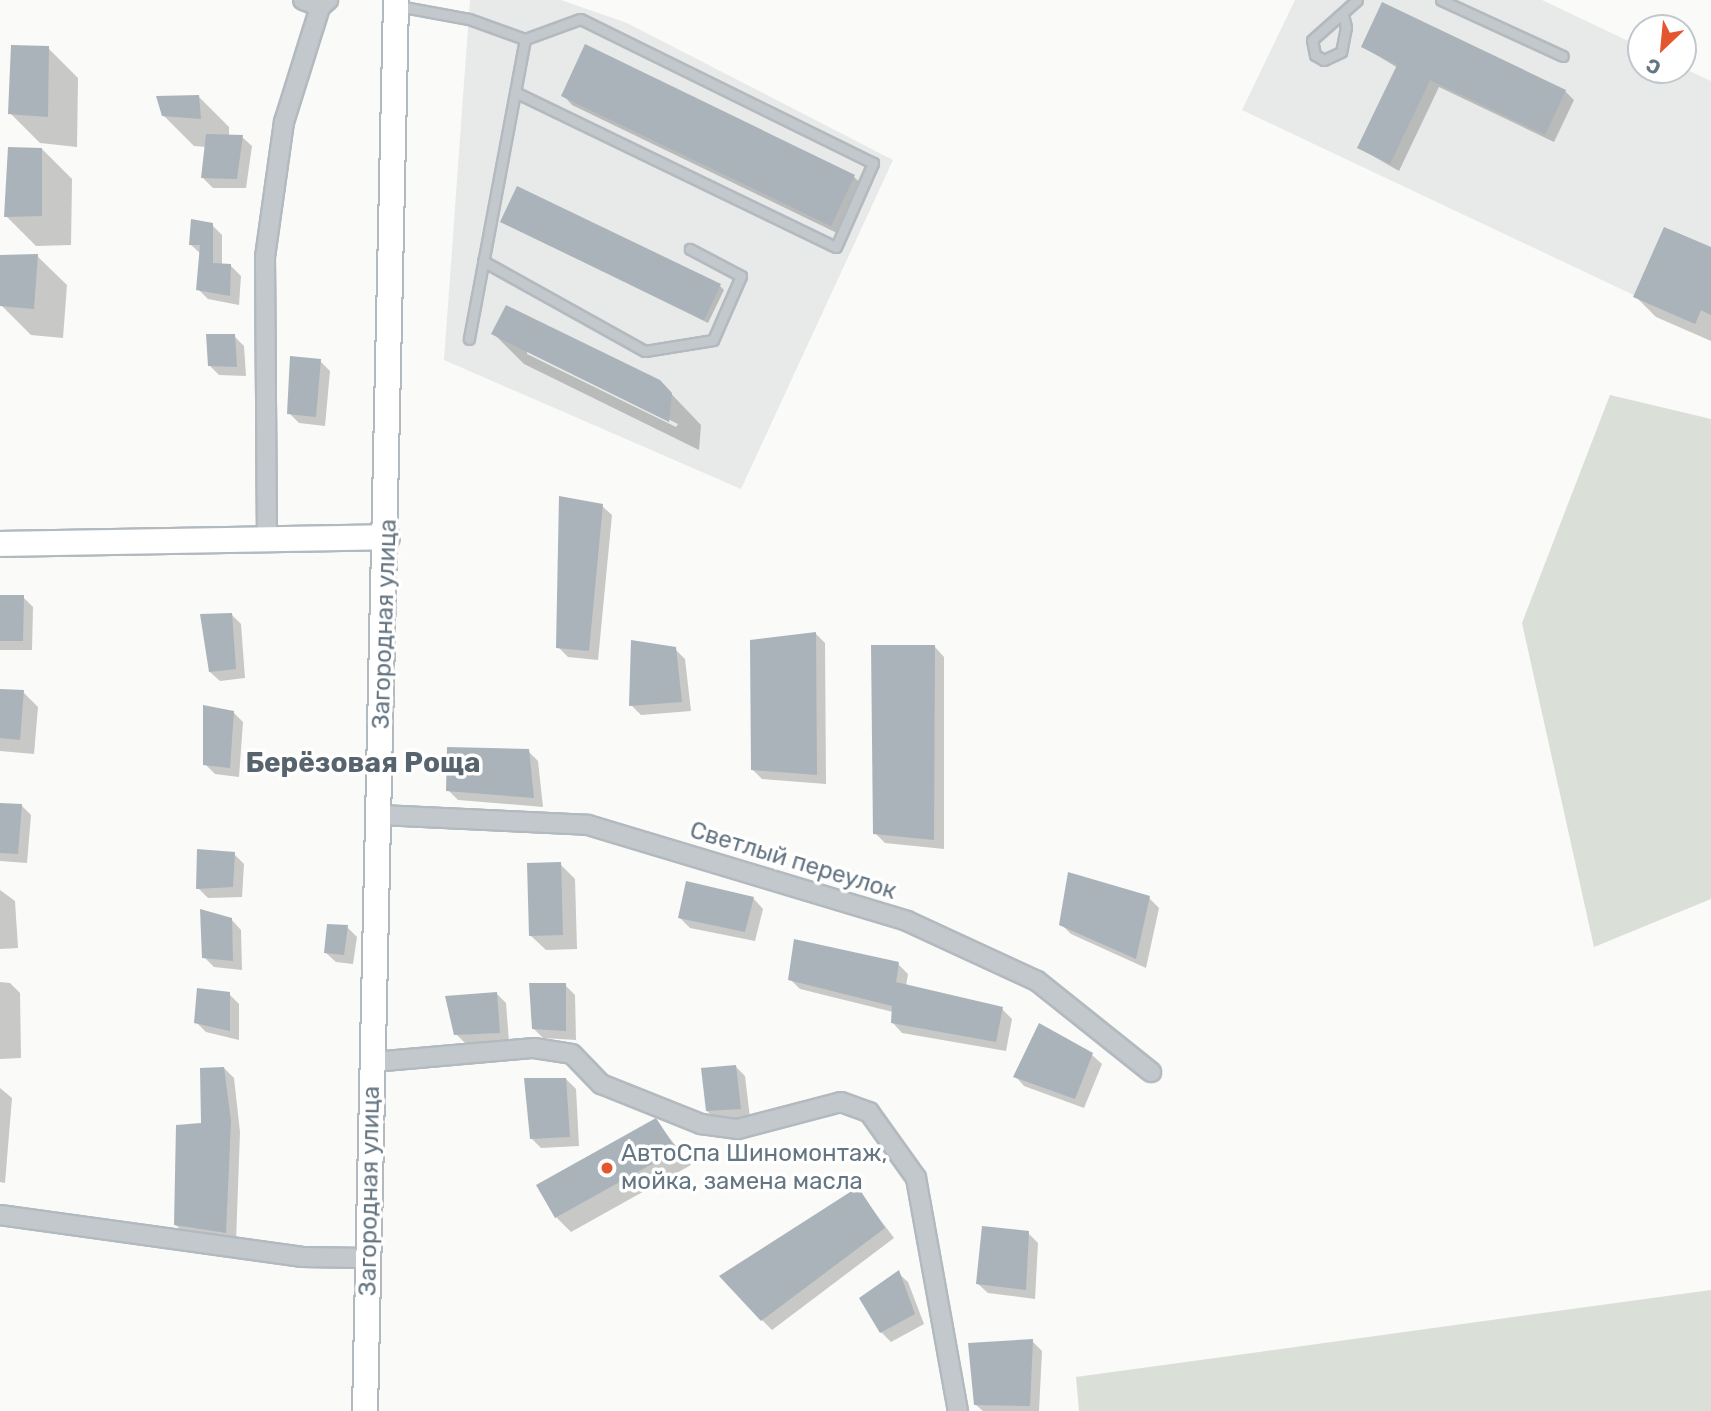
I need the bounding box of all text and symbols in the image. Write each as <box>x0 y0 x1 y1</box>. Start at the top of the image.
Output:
north arrow <box>1627 14 1697 84</box>
text: С <box>1642 53 1664 80</box>
street label: Загородная улица <box>367 518 403 730</box>
district label: Берёзовая Роща <box>246 746 480 780</box>
street label: Светлый переулок <box>686 816 900 906</box>
street label: Загородная улица <box>354 1086 386 1296</box>
place label: АвтоСпа Шиномонтаж, мойка, замена масла <box>621 1140 887 1196</box>
marker: АвтоСпа Шиномонтаж, мойка, замена масла <box>599 1160 615 1176</box>

